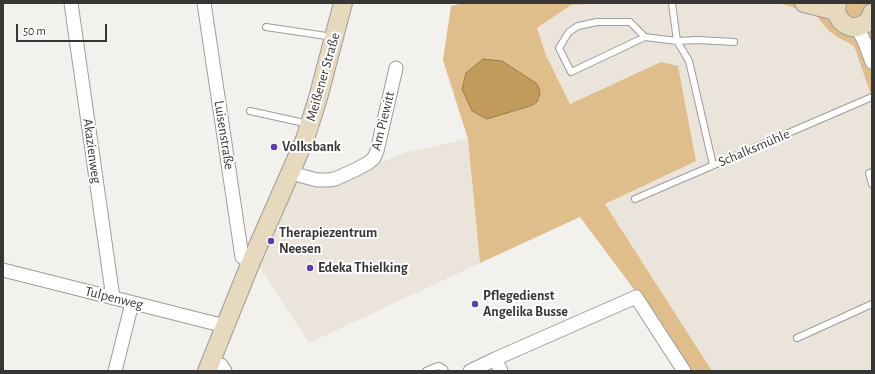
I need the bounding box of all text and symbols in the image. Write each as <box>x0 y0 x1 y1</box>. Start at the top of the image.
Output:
scale bar <box>18 16 109 42</box>
text: 50 m <box>23 25 46 37</box>
street label: Meißener Straße <box>302 31 344 123</box>
street label: Am Piewitt <box>368 90 398 152</box>
street label: Luisenstraße <box>210 99 238 171</box>
street label: Akazienweg <box>79 117 105 185</box>
street label: Schalksmühle <box>716 125 792 171</box>
place label: Volksbank <box>282 139 341 155</box>
marker: Volksbank <box>269 142 279 152</box>
place label: Therapiezentrum Neesen <box>279 225 377 258</box>
marker: Therapiezentrum Neesen <box>266 236 276 246</box>
place label: Edeka Thielking <box>318 260 408 276</box>
marker: Edeka Thielking <box>305 263 315 273</box>
street label: Tulpenweg <box>83 283 145 313</box>
place label: Pflegedienst Angelika Busse <box>483 288 568 320</box>
marker: Pflegedienst Angelika Busse <box>470 299 480 309</box>

